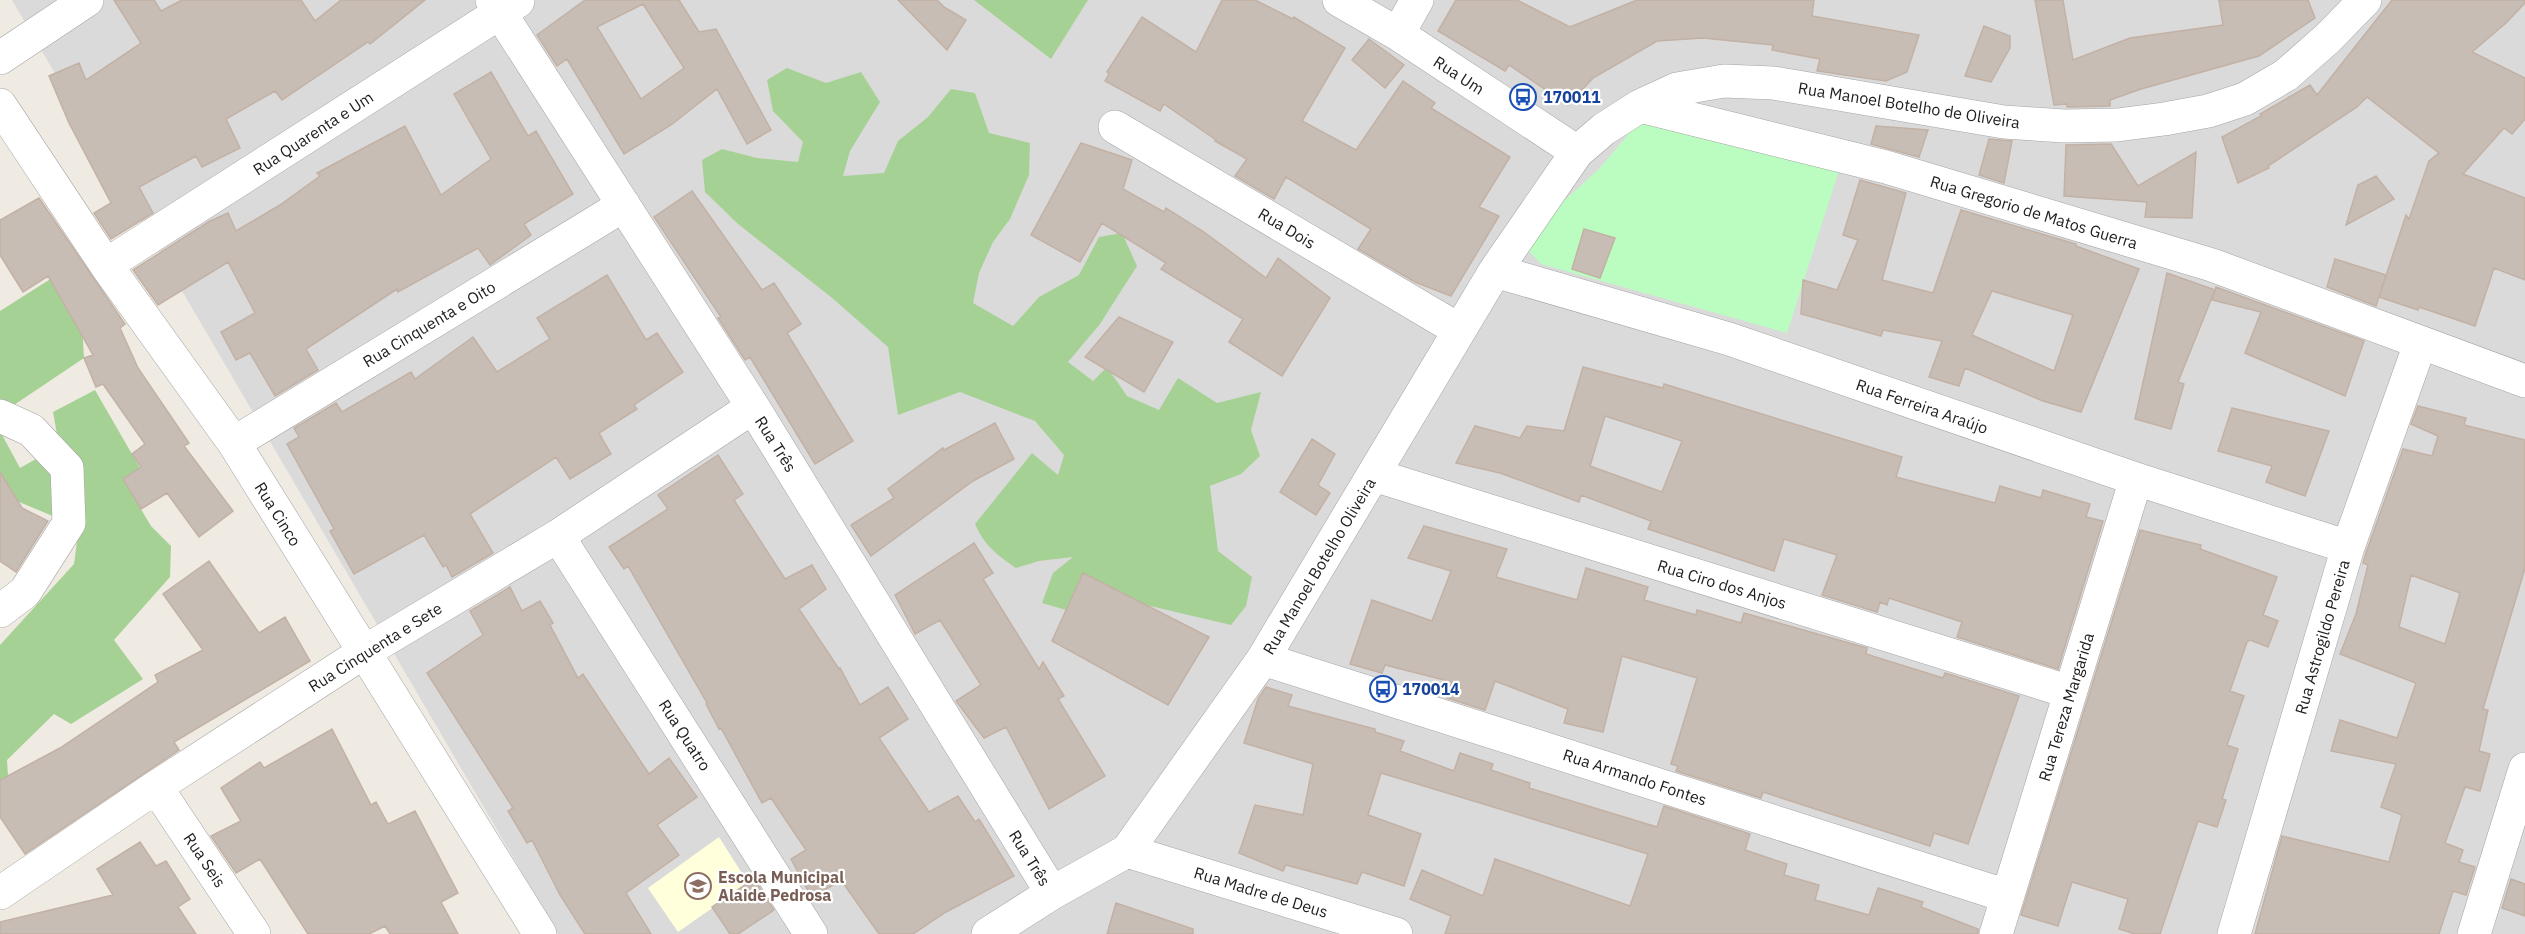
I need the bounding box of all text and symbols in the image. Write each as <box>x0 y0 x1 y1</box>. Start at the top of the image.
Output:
street label: Rua Um <box>1430 51 1488 99</box>
street label: Rua Manoel Botelho de Oliveira <box>1797 78 2022 133</box>
bus stop icon: 170011 <box>1508 82 1538 112</box>
street label: Rua Quarenta e Um <box>249 87 377 179</box>
place label: 170011 <box>1543 87 1601 107</box>
street label: Rua Gregorio de Matos Guerra <box>1928 171 2141 253</box>
street label: Rua Dois <box>1255 203 1319 253</box>
street label: Rua Cinquenta e Oito <box>359 276 499 372</box>
street label: Rua Ferreira Araújo <box>1853 374 1991 438</box>
street label: Rua Três <box>751 412 801 476</box>
street label: Rua Manoel Botelho Oliveira <box>1258 474 1380 658</box>
street label: Rua Cinco <box>251 478 305 550</box>
street label: Rua Ciro dos Anjos <box>1655 555 1789 613</box>
street label: Rua Astrogildo Pereira <box>2290 557 2354 717</box>
street label: Rua Cinquenta e Sete <box>304 598 446 696</box>
street label: Rua Tereza Margarida <box>2034 630 2098 784</box>
bus stop icon: 170014 <box>1368 674 1398 704</box>
place label: 170014 <box>1402 679 1460 699</box>
street label: Rua Quatro <box>655 696 715 774</box>
street label: Rua Armando Fontes <box>1561 744 1709 810</box>
street label: Rua Três <box>1005 826 1055 890</box>
street label: Rua Seis <box>180 829 230 891</box>
street label: Rua Madre de Deus <box>1192 862 1330 922</box>
place label: Escola Municipal Alaide Pedrosa <box>718 867 844 905</box>
school or university icon: Escola Municipal Alaide Pedrosa <box>683 871 713 901</box>

